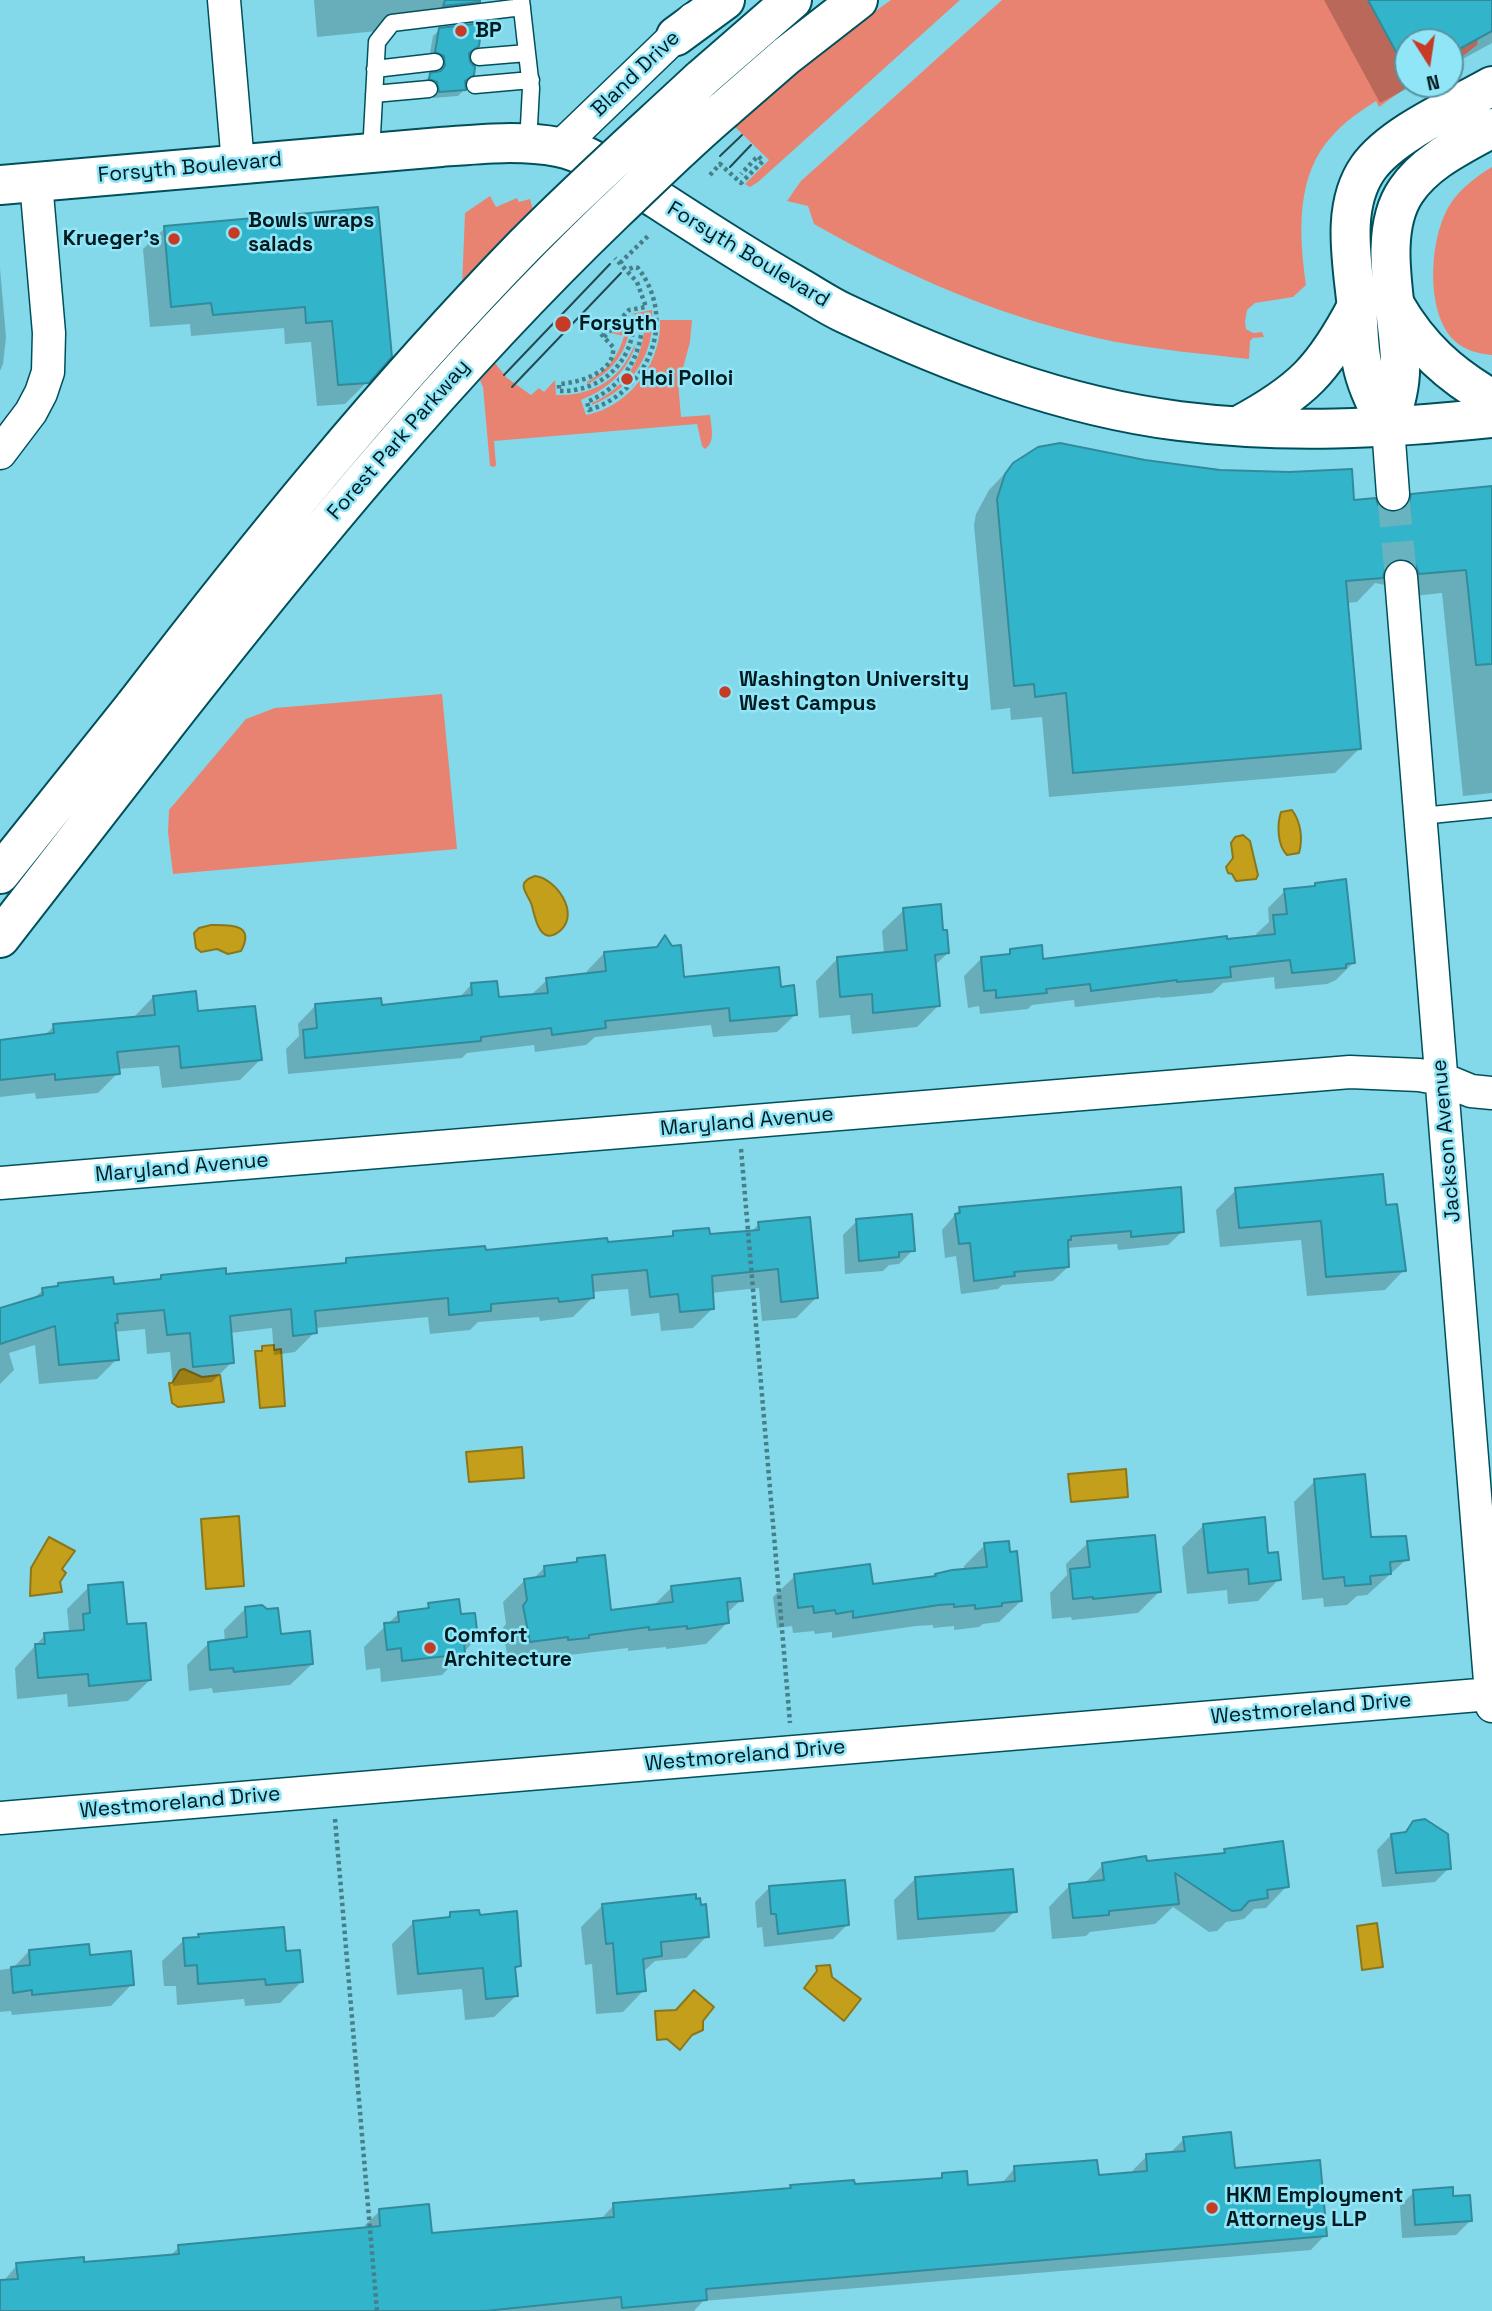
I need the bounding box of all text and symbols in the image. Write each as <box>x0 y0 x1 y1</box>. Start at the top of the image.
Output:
place label: BP <box>475 18 502 44</box>
marker: BP <box>453 23 469 39</box>
street label: Bland Drive <box>587 26 685 122</box>
north arrow <box>1394 28 1464 98</box>
text: N <box>1424 69 1442 96</box>
street label: Forsyth Boulevard <box>97 147 283 189</box>
street label: Forsyth Boulevard <box>662 197 834 313</box>
place label: Bowls wraps salads <box>248 208 374 258</box>
marker: Bowls wraps salads <box>226 225 242 241</box>
place label: Krueger's <box>63 226 160 252</box>
marker: Krueger's <box>166 231 182 247</box>
place label: Forsyth <box>579 311 657 337</box>
marker: Forsyth <box>553 314 573 334</box>
street label: Forest Park Parkway <box>323 355 475 525</box>
place label: Hoi Polloi <box>641 366 733 392</box>
marker: Hoi Polloi <box>619 371 635 387</box>
place label: Washington University West Campus <box>739 667 969 717</box>
marker: Washington University West Campus <box>717 684 733 700</box>
street label: Jackson Avenue <box>1427 1058 1467 1224</box>
street label: Maryland Avenue <box>659 1102 835 1142</box>
street label: Maryland Avenue <box>94 1148 270 1188</box>
place label: Comfort Architecture <box>444 1623 572 1673</box>
marker: Comfort Architecture <box>422 1640 438 1656</box>
street label: Westmoreland Drive <box>1210 1688 1412 1730</box>
street label: Westmoreland Drive <box>644 1735 846 1777</box>
street label: Westmoreland Drive <box>79 1782 281 1824</box>
place label: HKM Employment Attorneys LLP <box>1226 2183 1403 2233</box>
marker: HKM Employment Attorneys LLP <box>1204 2200 1220 2216</box>

